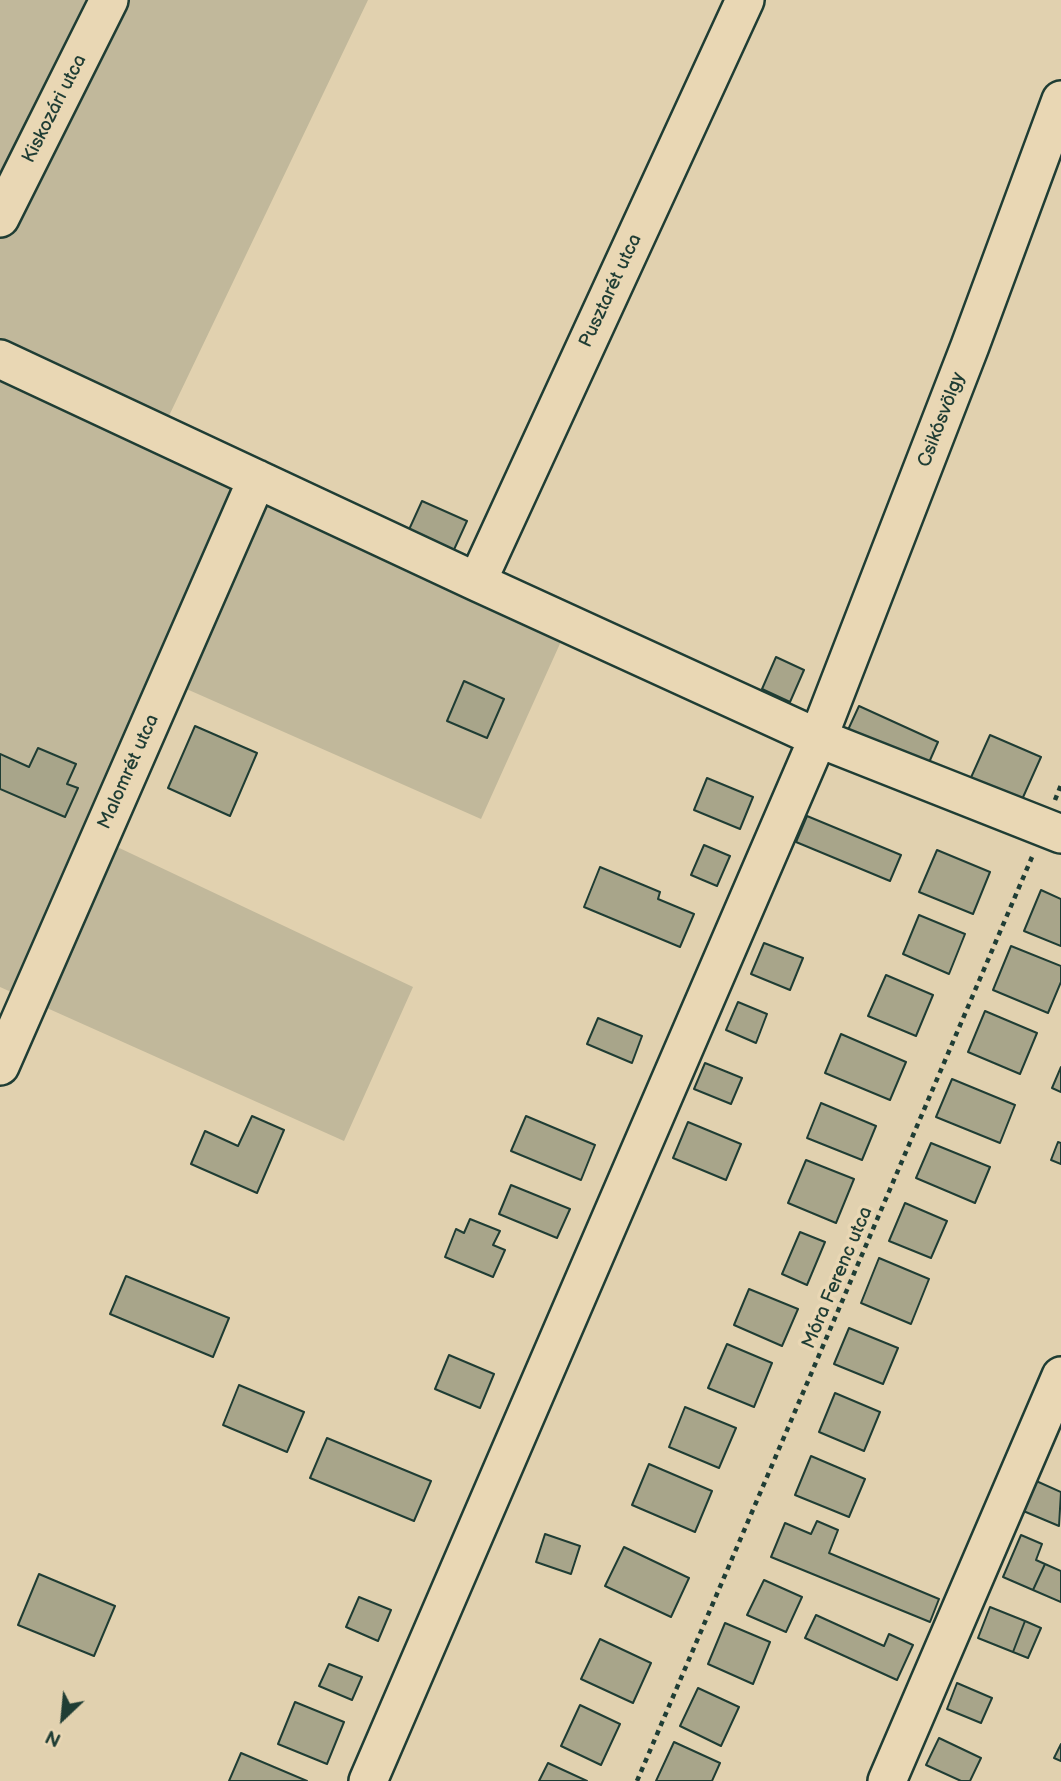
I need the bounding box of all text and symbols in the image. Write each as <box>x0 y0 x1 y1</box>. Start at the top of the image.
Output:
street label: Kiskozári utca <box>18 51 92 167</box>
street label: Pusztarét utca <box>575 231 647 351</box>
street label: Csikósvölgy <box>913 369 971 471</box>
street label: Malomrét utca <box>94 711 164 833</box>
street label: Móra Ferenc utca <box>798 1204 878 1352</box>
north arrow <box>28 1683 98 1753</box>
text: N <box>42 1724 65 1751</box>

